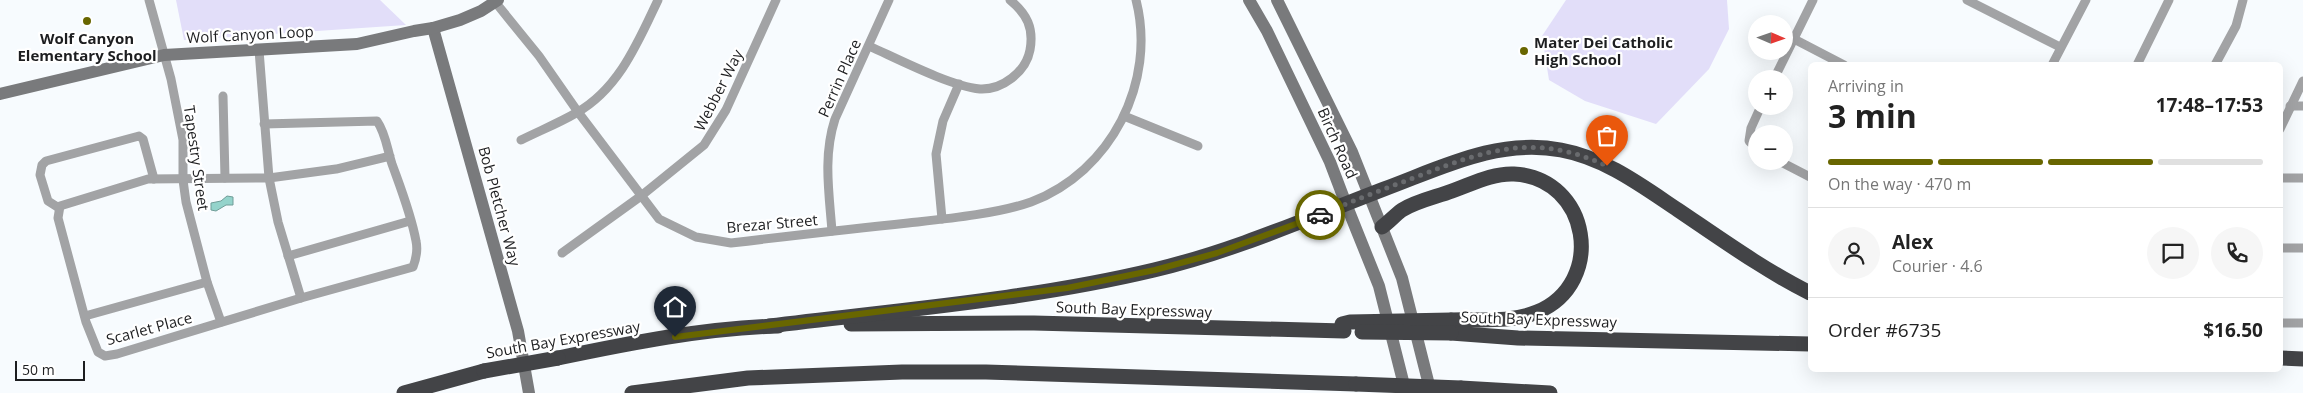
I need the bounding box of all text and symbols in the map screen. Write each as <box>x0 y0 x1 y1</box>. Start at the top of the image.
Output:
marker: Wolf Canyon Elementary School <box>81 15 93 27</box>
north arrow <box>1748 15 1792 60</box>
map controls <box>1748 15 1793 170</box>
street label: Wolf Canyon Loop <box>186 21 314 47</box>
place label: Wolf Canyon Elementary School <box>17 28 157 65</box>
place label: Mater Dei Catholic High School <box>1534 32 1673 69</box>
street label: Perrin Place <box>813 36 865 120</box>
street label: Webber Way <box>689 45 747 134</box>
marker: Mater Dei Catholic High School <box>1518 45 1530 57</box>
button: + <box>1748 70 1793 115</box>
text: Arriving in <box>1828 75 1904 97</box>
text: 17:48–17:53 <box>2156 92 2263 118</box>
text: 3 min <box>1828 94 1917 137</box>
street label: Tapestry Street <box>180 104 214 212</box>
street label: Birch Road <box>1313 104 1363 182</box>
pin <box>1586 115 1628 166</box>
icon: bag <box>1593 122 1621 150</box>
button: − <box>1748 125 1793 170</box>
street label: Bob Pletcher Way <box>474 144 526 268</box>
text: On the way · 470 m <box>1828 173 1971 195</box>
courier <box>1295 190 1345 240</box>
icon: car <box>1306 201 1334 229</box>
street label: Brezar Street <box>726 209 818 237</box>
button: person <box>1828 227 1880 279</box>
button: chat <box>2147 227 2199 279</box>
button: phone <box>2211 227 2263 279</box>
text: Alex <box>1892 229 1933 255</box>
text: Courier · 4.6 <box>1892 255 1983 277</box>
pin <box>654 286 696 337</box>
icon: home <box>661 293 689 321</box>
street label: South Bay Expressway <box>1056 296 1213 322</box>
street label: South Bay Expressway <box>1461 306 1618 332</box>
street label: Scarlet Place <box>104 307 194 349</box>
street label: South Bay Expressway <box>484 316 642 362</box>
text: Order #6735 <box>1828 317 1941 343</box>
text: $16.50 <box>2203 317 2263 343</box>
scale bar <box>15 358 85 381</box>
text: 50 m <box>22 360 55 379</box>

